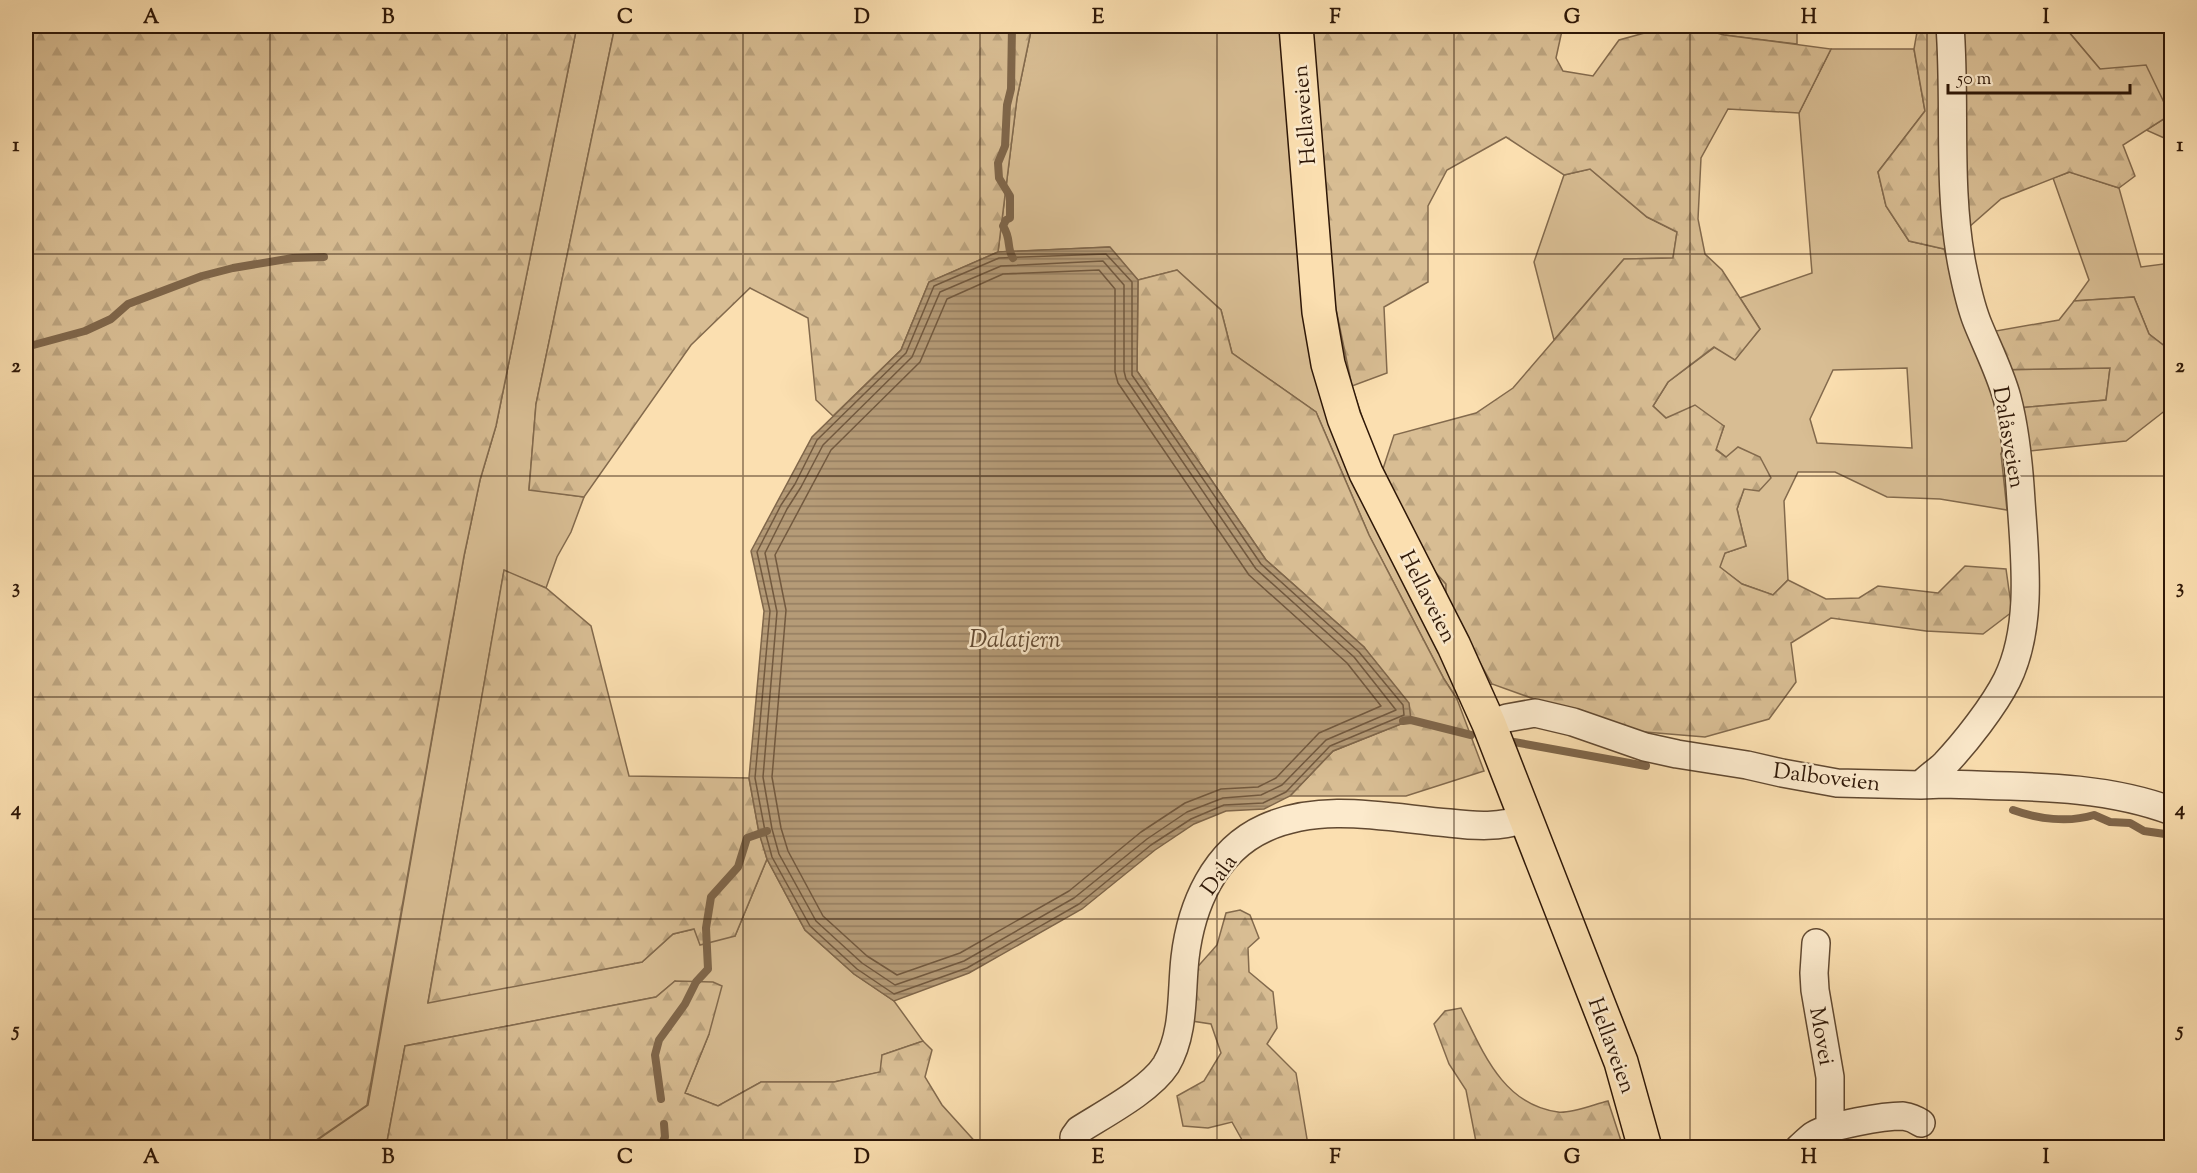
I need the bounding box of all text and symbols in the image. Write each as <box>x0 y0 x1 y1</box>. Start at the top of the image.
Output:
text: A <box>143 4 160 33</box>
text: B <box>382 4 395 33</box>
text: C <box>617 4 633 33</box>
text: D <box>854 4 870 33</box>
text: E <box>1092 4 1105 33</box>
text: F <box>1329 4 1341 33</box>
text: G <box>1564 4 1581 33</box>
text: H <box>1801 4 1817 33</box>
text: I <box>2043 4 2050 33</box>
scale bar <box>1948 57 2130 95</box>
street label: Hellaveien <box>1286 63 1326 166</box>
text: 50 m <box>1956 67 1992 93</box>
text: 1 <box>13 132 20 161</box>
text: 1 <box>2177 132 2184 161</box>
text: 2 <box>11 353 21 382</box>
text: 2 <box>2175 353 2185 382</box>
street label: Dalåsveien <box>1982 384 2032 491</box>
street label: Hellaveien <box>1389 545 1463 649</box>
text: 3 <box>12 574 20 603</box>
text: 3 <box>2176 574 2184 603</box>
water label: Dalatjern <box>969 624 1061 658</box>
street label: Dalboveien <box>1771 757 1882 801</box>
text: 4 <box>10 796 21 825</box>
text: 4 <box>2174 796 2185 825</box>
street label: Dala <box>1195 849 1246 903</box>
street label: Hellaveien <box>1578 993 1642 1099</box>
street label: Movei <box>1799 1005 1841 1068</box>
text: 5 <box>11 1017 20 1046</box>
text: 5 <box>2175 1017 2184 1046</box>
text: A <box>143 1144 160 1173</box>
text: B <box>382 1144 395 1173</box>
text: C <box>617 1144 633 1173</box>
text: D <box>854 1144 870 1173</box>
text: E <box>1092 1144 1105 1173</box>
text: F <box>1329 1144 1341 1173</box>
text: G <box>1564 1144 1581 1173</box>
text: H <box>1801 1144 1817 1173</box>
text: I <box>2043 1144 2050 1173</box>

